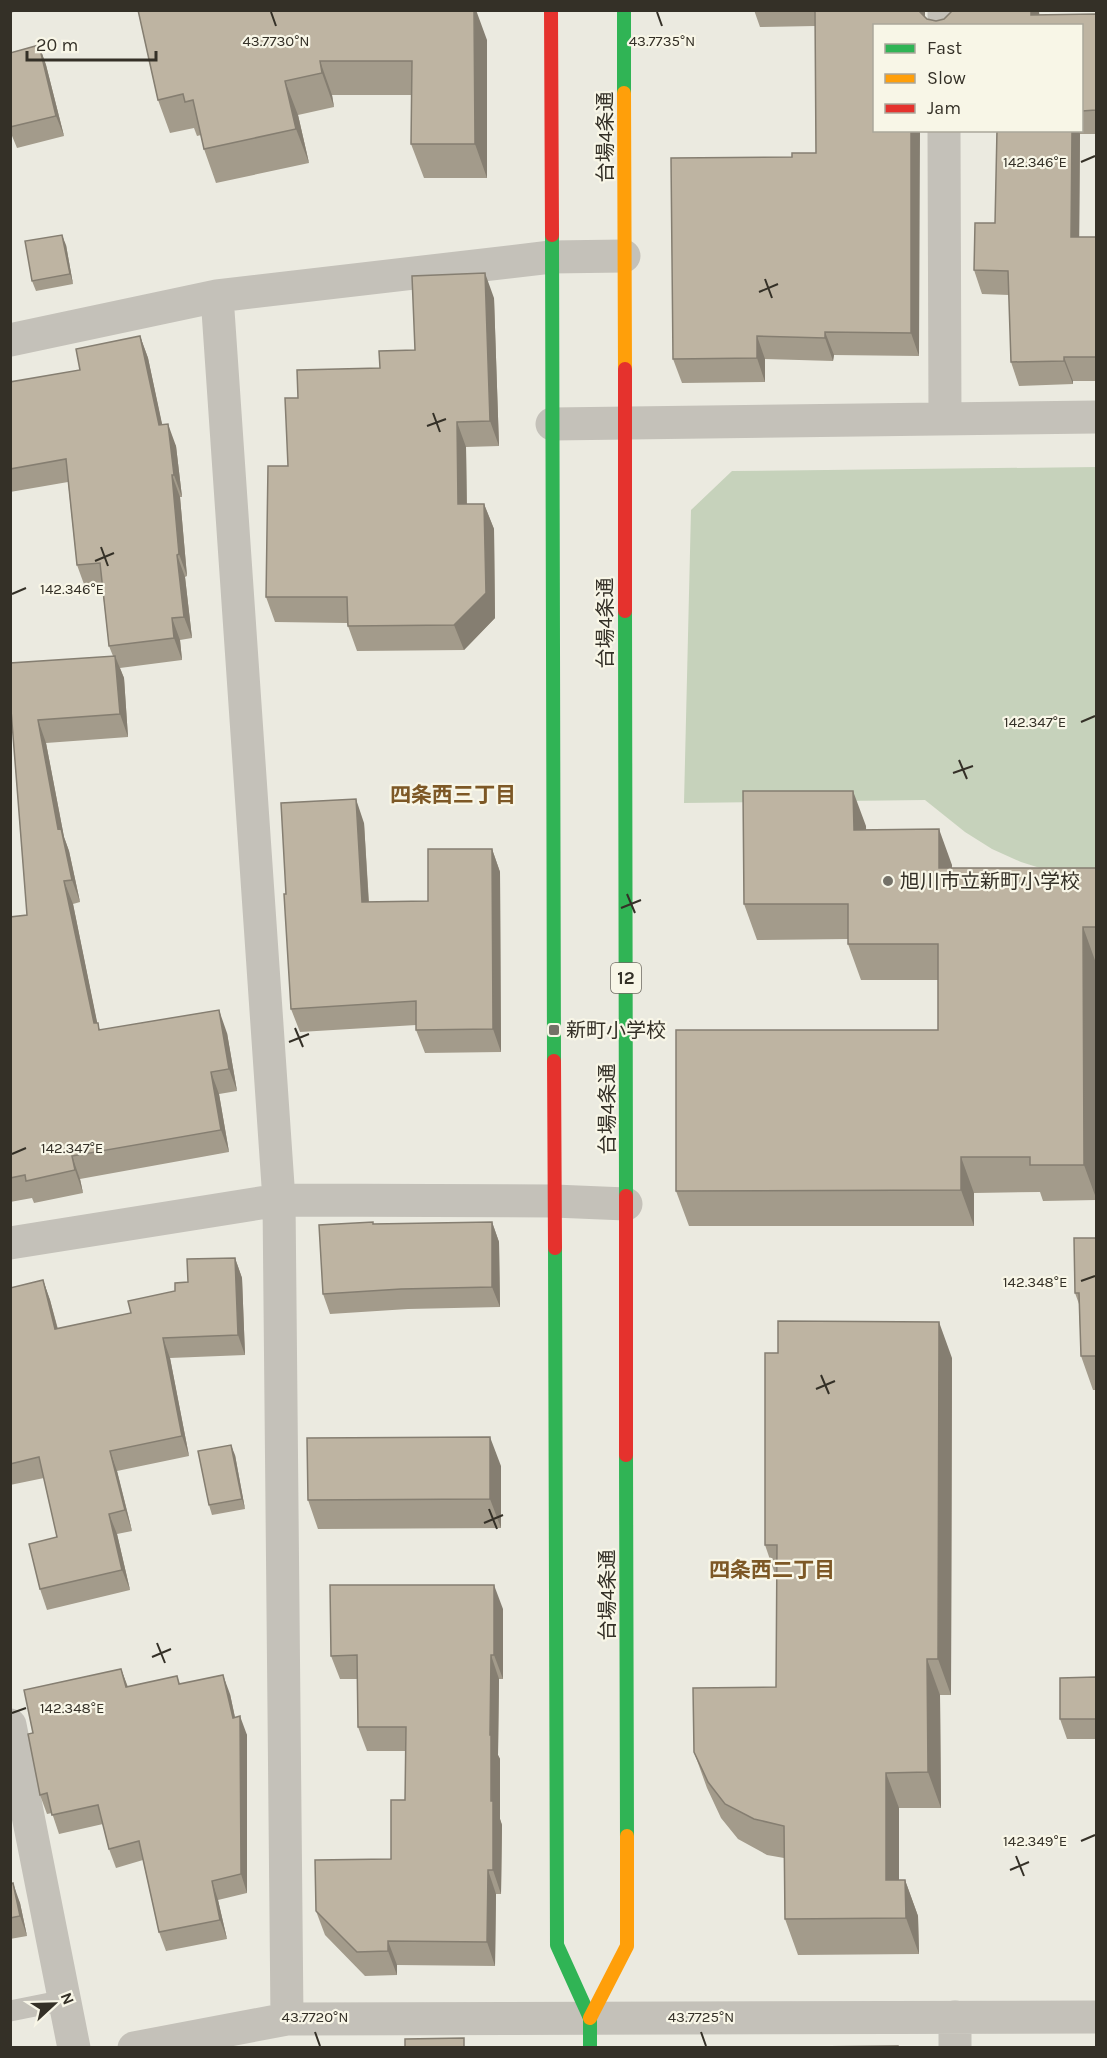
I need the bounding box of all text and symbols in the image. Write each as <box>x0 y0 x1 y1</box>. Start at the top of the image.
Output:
scale bar <box>27 24 156 62</box>
legend <box>873 24 1083 132</box>
text: 43.7730°N <box>242 32 310 50</box>
text: 43.7735°N <box>629 32 695 50</box>
text: 20 m <box>36 34 78 56</box>
text: Fast <box>927 37 962 59</box>
text: Slow <box>927 67 966 89</box>
street label: 台場4条通 <box>594 91 617 183</box>
text: Jam <box>927 97 961 119</box>
text: 142.346°E <box>1003 153 1067 171</box>
street label: 台場4条通 <box>594 577 617 669</box>
text: 142.346°E <box>40 580 104 598</box>
text: 142.347°E <box>1004 713 1066 731</box>
district label: 四条西三丁目 <box>390 783 516 807</box>
place label: 旭川市立新町小学校 <box>900 870 1080 893</box>
marker: 旭川市立新町小学校 <box>881 874 895 888</box>
road number: 12 <box>611 963 641 993</box>
place label: 新町小学校 <box>566 1019 666 1042</box>
marker: 新町小学校 <box>547 1023 561 1037</box>
street label: 台場4条通 <box>596 1063 619 1155</box>
text: 142.347°E <box>41 1139 103 1157</box>
text: 142.348°E <box>1003 1273 1067 1291</box>
street label: 台場4条通 <box>596 1549 619 1641</box>
district label: 四条西二丁目 <box>709 1558 835 1582</box>
text: 142.348°E <box>40 1699 104 1717</box>
text: 142.349°E <box>1003 1832 1067 1850</box>
north arrow <box>24 1974 84 2034</box>
text: N <box>56 1990 78 2007</box>
text: 43.7720°N <box>282 2008 348 2026</box>
text: 43.7725°N <box>668 2008 734 2026</box>

